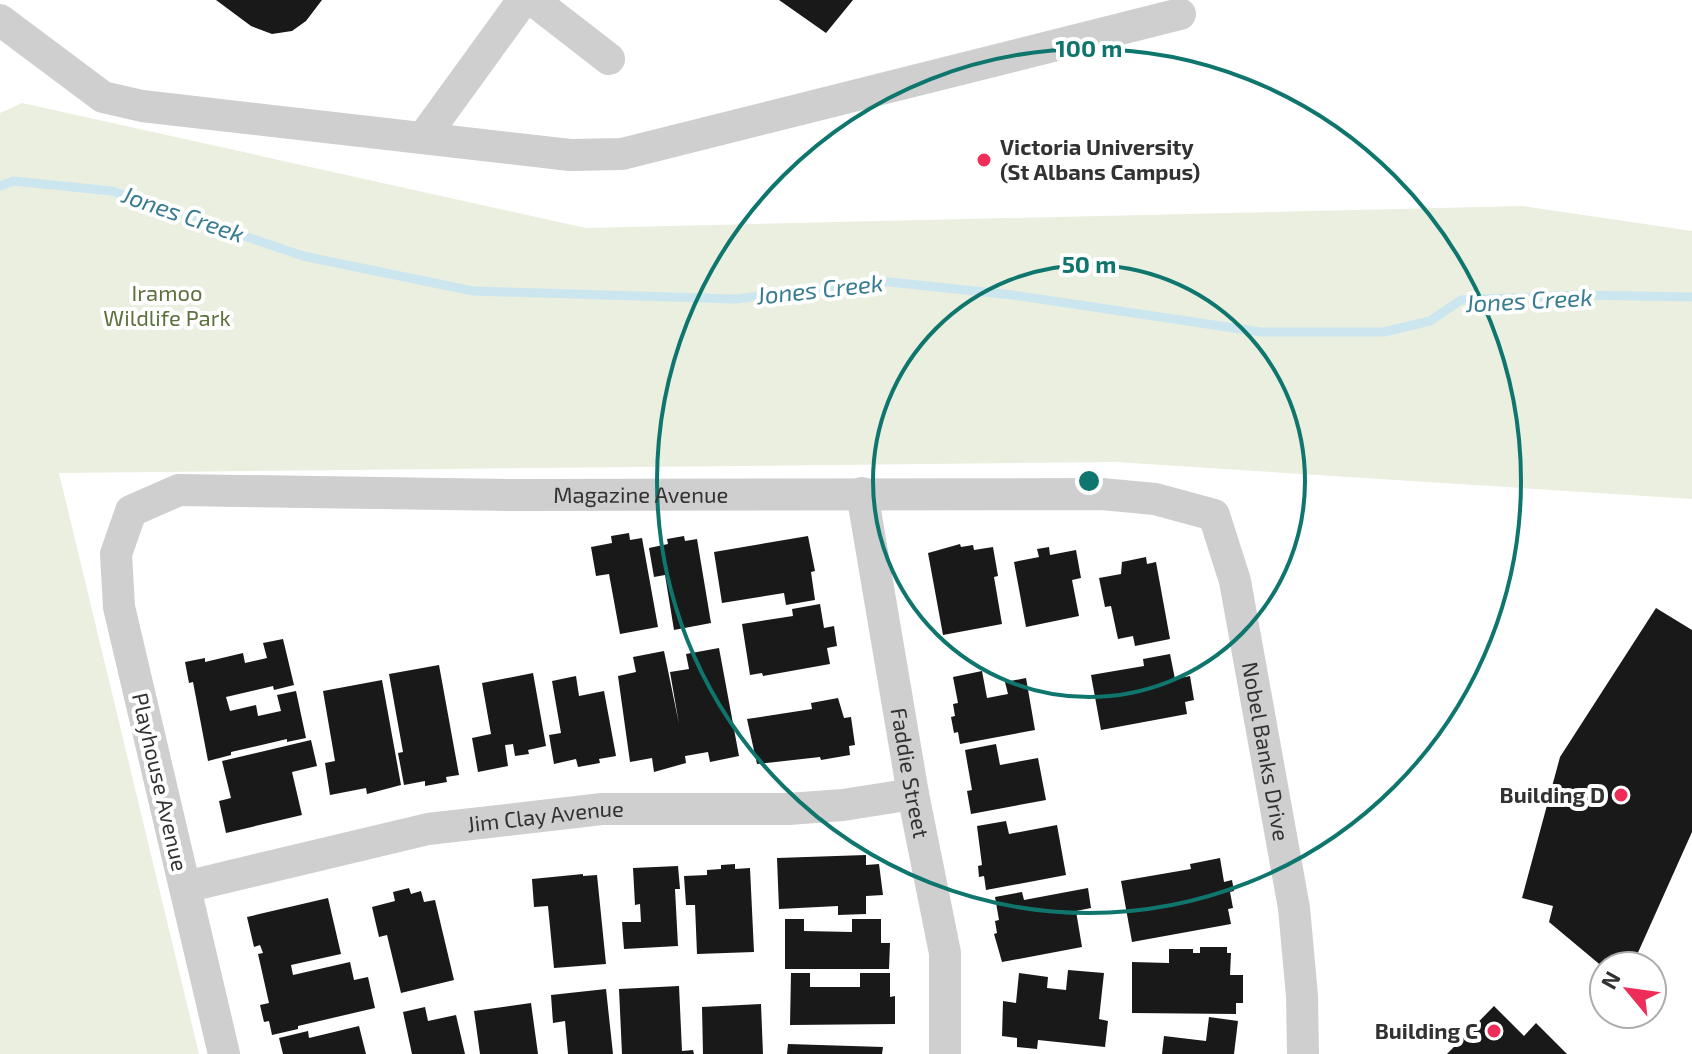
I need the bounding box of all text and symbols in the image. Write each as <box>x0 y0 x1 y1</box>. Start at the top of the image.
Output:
text: 100 m <box>1056 33 1122 62</box>
place label: Victoria University (St Albans Campus) <box>1000 133 1200 184</box>
marker: Victoria University (St Albans Campus) <box>975 151 993 169</box>
water label: Jones Creek <box>118 179 248 248</box>
text: 50 m <box>1062 249 1116 278</box>
water label: Jones Creek <box>754 267 885 310</box>
park label: Iramoo Wildlife Park <box>103 279 231 330</box>
water label: Jones Creek <box>1464 282 1593 317</box>
centre of rings <box>1075 467 1103 495</box>
street label: Magazine Avenue <box>553 481 728 507</box>
street label: Nobel Banks Drive <box>1238 660 1296 843</box>
street label: Playhouse Avenue <box>128 690 194 873</box>
street label: Faddie Street <box>887 706 936 840</box>
place label: Building D <box>1500 781 1605 807</box>
marker: Building D <box>1612 786 1630 804</box>
street label: Jim Clay Avenue <box>465 795 624 836</box>
north arrow <box>1588 950 1668 1030</box>
text: N <box>1594 967 1625 993</box>
place label: Building C <box>1375 1017 1478 1043</box>
marker: Building C <box>1485 1022 1503 1040</box>

